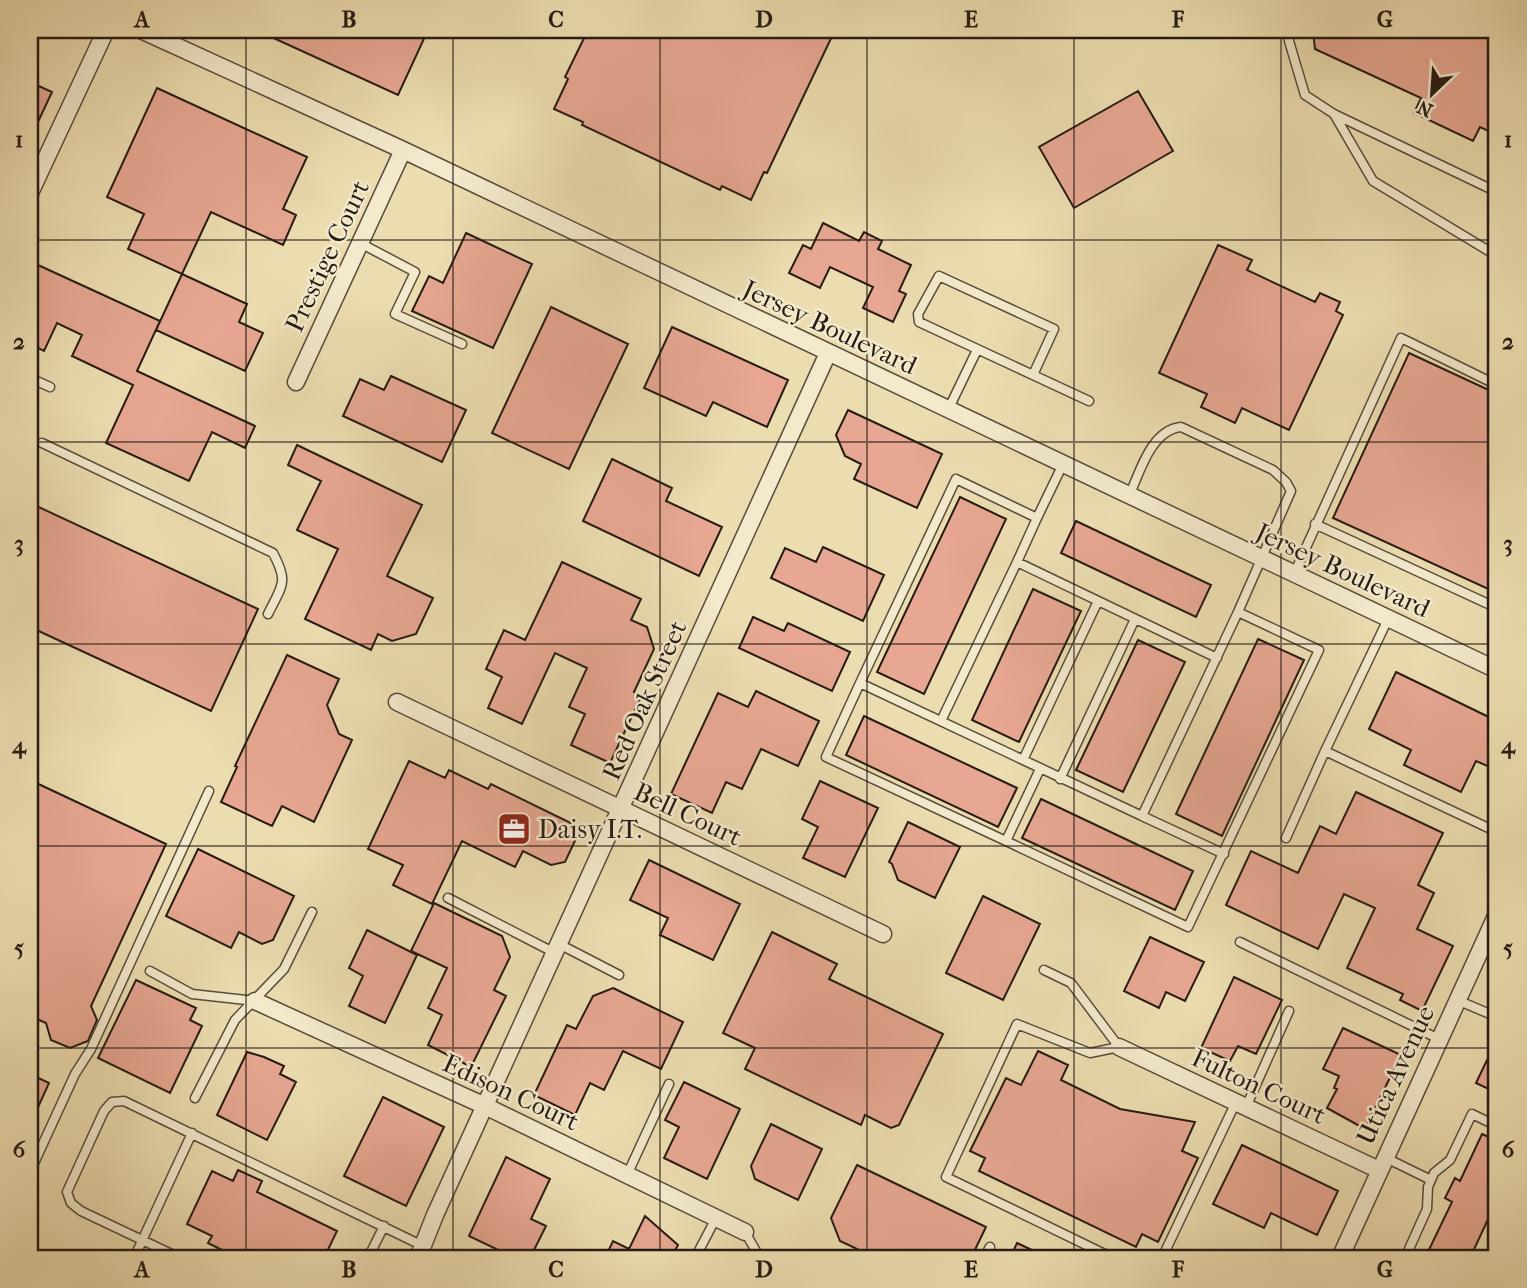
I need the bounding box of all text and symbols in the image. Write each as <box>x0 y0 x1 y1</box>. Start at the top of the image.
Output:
text: A <box>133 6 151 33</box>
text: B <box>342 6 357 33</box>
text: C <box>548 6 564 33</box>
text: D <box>755 6 773 33</box>
text: E <box>964 6 978 33</box>
text: F <box>1171 6 1185 33</box>
text: G <box>1377 6 1393 33</box>
north arrow <box>1398 60 1468 130</box>
text: N <box>1414 95 1436 122</box>
text: 1 <box>15 126 23 153</box>
text: 1 <box>1504 126 1512 153</box>
street label: Prestige Court <box>279 175 376 337</box>
street label: Jersey Boulevard <box>736 273 923 382</box>
text: 2 <box>13 328 25 355</box>
text: 2 <box>1502 328 1514 355</box>
street label: Jersey Boulevard <box>1249 516 1436 625</box>
text: 3 <box>14 530 24 557</box>
text: 3 <box>1503 530 1513 557</box>
street label: Red Oak Street <box>595 615 694 785</box>
text: 4 <box>11 732 27 759</box>
text: 4 <box>1500 732 1516 759</box>
street label: Bell Court <box>629 776 747 853</box>
office icon: Daisy I.T. <box>495 810 533 848</box>
place label: Daisy I.T. <box>538 814 642 845</box>
text: 5 <box>14 934 24 961</box>
text: 5 <box>1503 934 1513 961</box>
street label: Utica Avenue <box>1350 1001 1441 1150</box>
street label: Fulton Court <box>1187 1042 1331 1131</box>
street label: Edison Court <box>438 1047 584 1138</box>
text: 6 <box>13 1136 26 1163</box>
text: 6 <box>1502 1136 1515 1163</box>
text: A <box>133 1256 151 1283</box>
text: B <box>342 1256 357 1283</box>
text: C <box>548 1256 564 1283</box>
text: D <box>755 1256 773 1283</box>
text: E <box>964 1256 978 1283</box>
text: F <box>1171 1256 1185 1283</box>
text: G <box>1377 1256 1393 1283</box>

